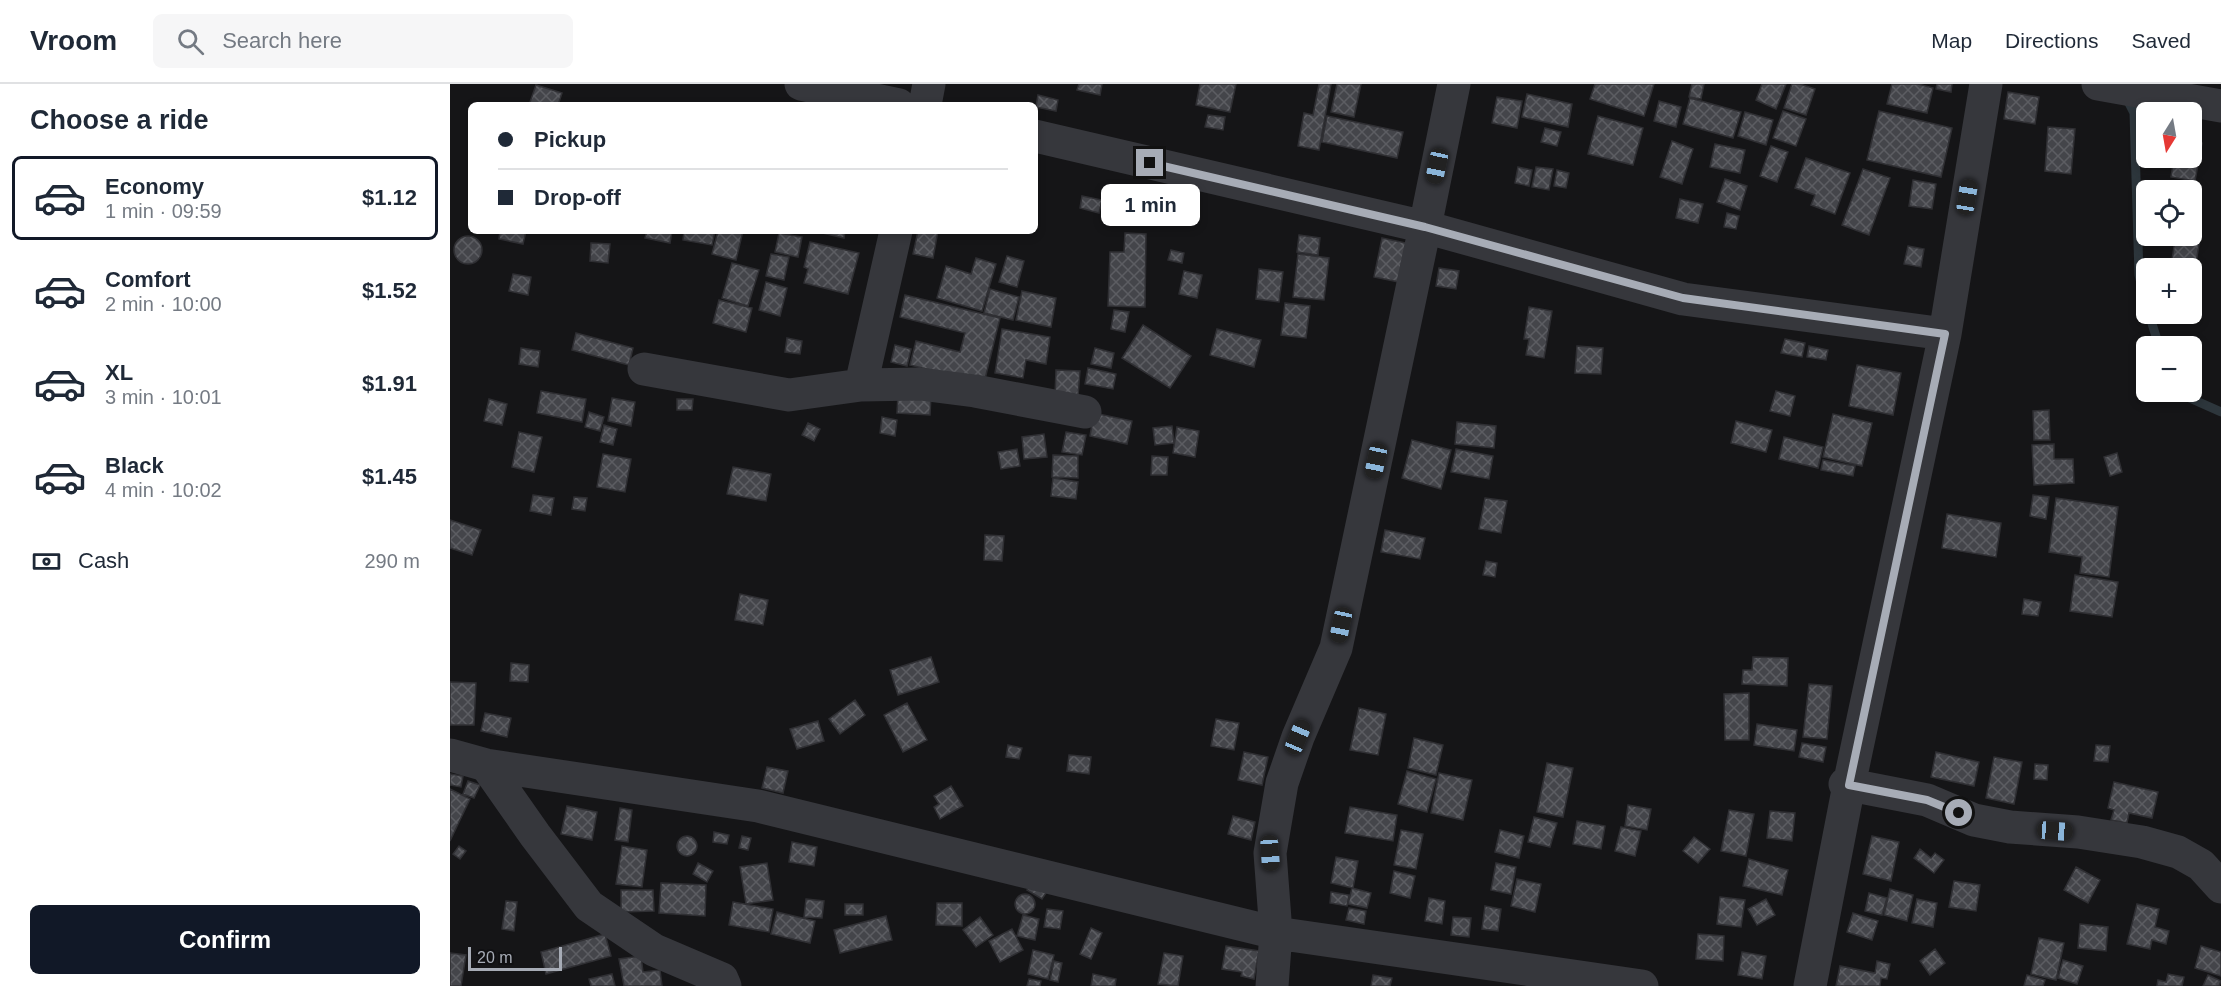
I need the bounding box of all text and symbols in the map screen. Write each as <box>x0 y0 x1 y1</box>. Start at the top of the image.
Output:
search box <box>153 14 573 68</box>
text: Vroom <box>30 25 117 56</box>
icon: search <box>174 25 207 58</box>
text: Search here <box>222 28 342 53</box>
text: Map <box>1931 29 1972 52</box>
text: Directions <box>2005 29 2098 52</box>
text: Saved <box>2131 29 2191 52</box>
north arrow <box>2136 102 2202 168</box>
map controls <box>2136 102 2202 402</box>
text: Choose a ride <box>30 105 209 135</box>
text: Pickup <box>534 127 606 152</box>
car <box>1424 147 1450 185</box>
route end <box>1136 149 1163 176</box>
icon: car <box>33 171 87 225</box>
text: Economy <box>105 174 204 199</box>
car <box>1955 178 1979 216</box>
button: locate <box>2136 180 2202 246</box>
callout: 1 min <box>1100 184 1200 226</box>
text: $1.12 <box>362 185 417 210</box>
text: Drop-off <box>534 185 621 210</box>
text: 1 min <box>1124 194 1177 216</box>
text: 1 min · 09:59 <box>105 200 222 222</box>
button: + <box>2136 258 2202 324</box>
icon: car <box>33 264 87 318</box>
text: Comfort <box>105 267 191 292</box>
text: $1.52 <box>362 278 417 303</box>
text: 2 min · 10:00 <box>105 293 222 315</box>
button: − <box>2136 336 2202 402</box>
icon: car <box>33 357 87 411</box>
text: XL <box>105 360 133 385</box>
text: $1.91 <box>362 371 417 396</box>
text: 3 min · 10:01 <box>105 386 222 408</box>
car <box>1363 442 1389 480</box>
icon: car <box>33 450 87 504</box>
text: Black <box>105 453 164 478</box>
text: $1.45 <box>362 464 417 489</box>
text: 4 min · 10:02 <box>105 479 222 501</box>
icon: cash <box>30 545 63 578</box>
text: Cash <box>78 548 129 573</box>
text: 290 m <box>364 550 420 572</box>
car <box>1328 606 1354 644</box>
car <box>1283 717 1313 757</box>
route start <box>1945 799 1972 826</box>
car <box>2036 821 2074 841</box>
car <box>1260 834 1280 872</box>
button: Confirm <box>30 905 420 974</box>
scale bar <box>468 944 562 972</box>
text: 20 m <box>477 949 513 966</box>

